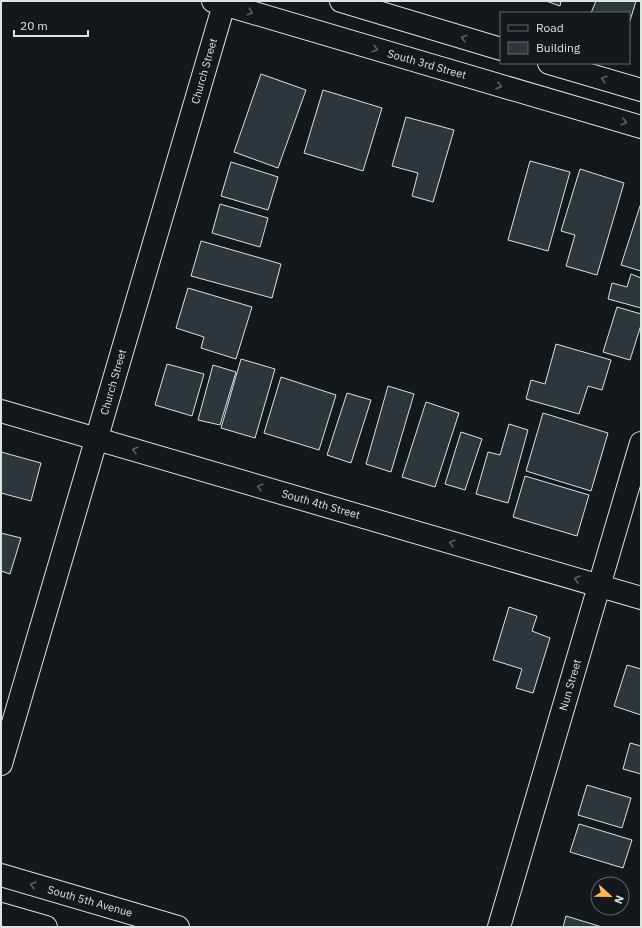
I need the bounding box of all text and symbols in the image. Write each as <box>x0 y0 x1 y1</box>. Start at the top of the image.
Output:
one-way arrow <box>246 7 253 16</box>
scale bar <box>14 12 88 38</box>
legend <box>500 12 630 64</box>
text: 20 m <box>20 18 48 33</box>
text: Road <box>536 20 564 35</box>
one-way arrow <box>460 34 467 43</box>
street label: Church Street <box>188 36 220 106</box>
text: Building <box>536 40 581 55</box>
one-way arrow <box>371 44 378 53</box>
street label: South 3rd Street <box>386 46 468 82</box>
one-way arrow <box>600 75 607 84</box>
one-way arrow <box>496 81 503 90</box>
one-way arrow <box>620 117 627 126</box>
street label: Church Street <box>97 347 129 417</box>
one-way arrow <box>132 446 139 455</box>
one-way arrow <box>257 483 263 491</box>
street label: South 4th Street <box>280 486 362 522</box>
one-way arrow <box>449 539 456 548</box>
one-way arrow <box>573 575 580 584</box>
street label: Nun Street <box>556 657 584 712</box>
north arrow <box>590 876 630 916</box>
one-way arrow <box>30 881 37 890</box>
street label: South 5th Avenue <box>46 882 134 920</box>
text: N <box>611 893 627 906</box>

